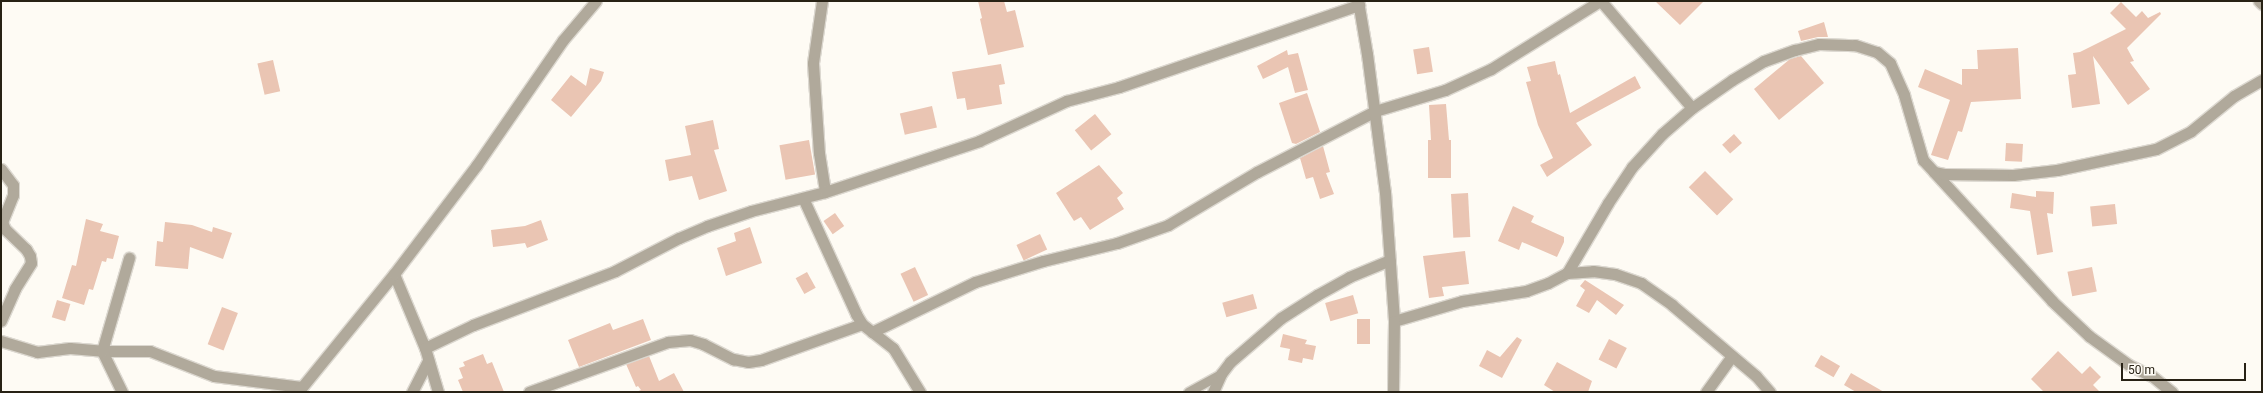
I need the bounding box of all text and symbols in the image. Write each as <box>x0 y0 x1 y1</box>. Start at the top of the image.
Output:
scale bar <box>2123 355 2248 381</box>
text: 50 m <box>2128 363 2155 377</box>

